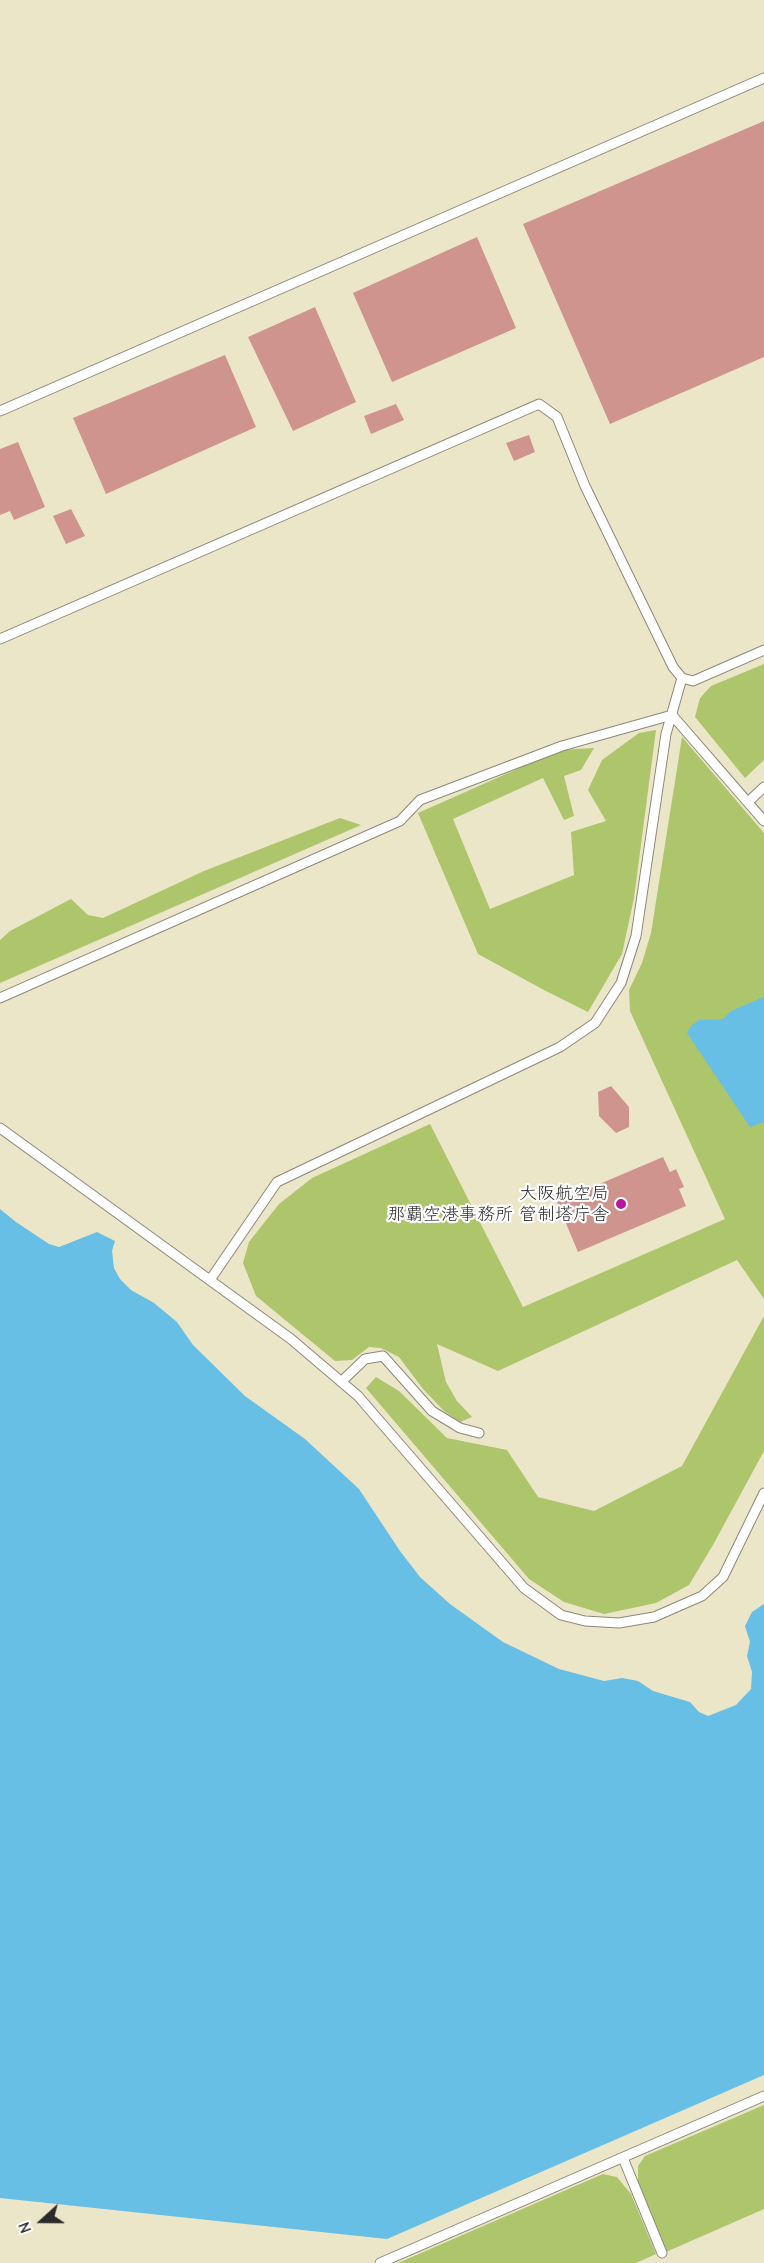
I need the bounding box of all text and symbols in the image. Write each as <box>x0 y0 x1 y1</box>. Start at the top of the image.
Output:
place label: 大阪航空局 那覇空港事務所 管制塔庁舎 <box>387 1183 609 1226</box>
marker: 大阪航空局 那覇空港事務所 管制塔庁舎 <box>614 1197 628 1211</box>
north arrow <box>12 2191 72 2251</box>
text: N <box>15 2219 35 2236</box>

